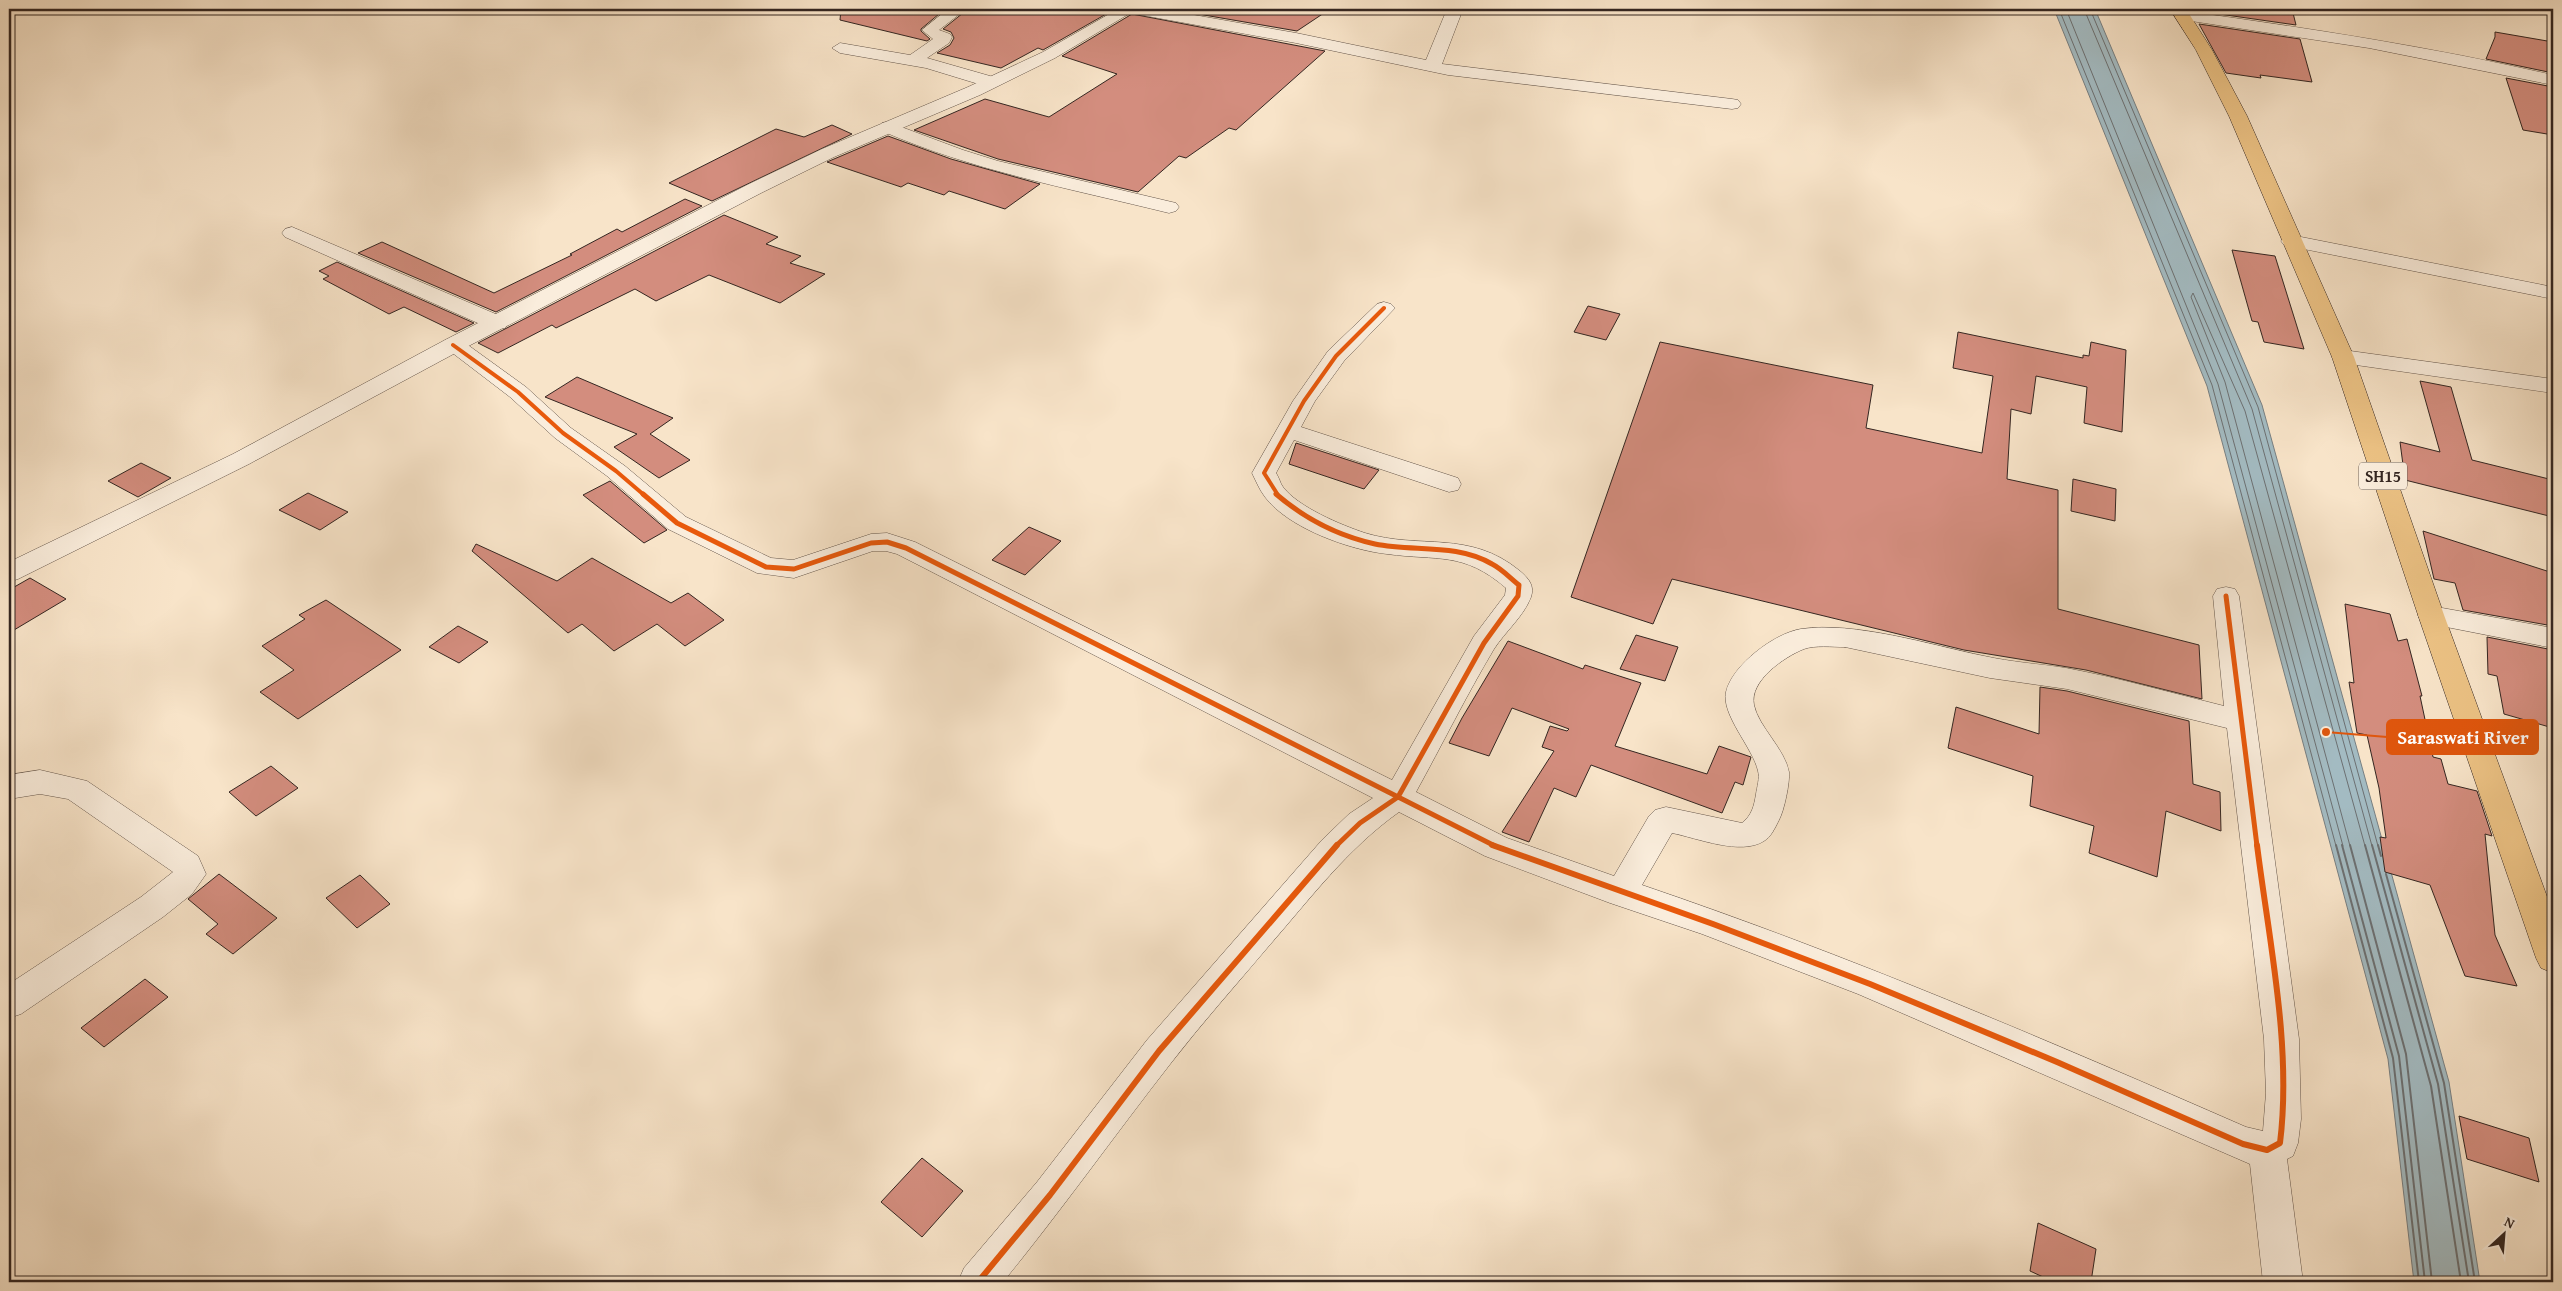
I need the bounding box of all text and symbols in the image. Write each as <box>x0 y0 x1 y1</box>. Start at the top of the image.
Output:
road number: SH15 <box>2359 462 2407 490</box>
callout: Saraswati River <box>2387 720 2538 754</box>
text: Saraswati River <box>2397 723 2529 751</box>
north arrow <box>2480 1208 2530 1258</box>
text: N <box>2501 1211 2519 1234</box>

